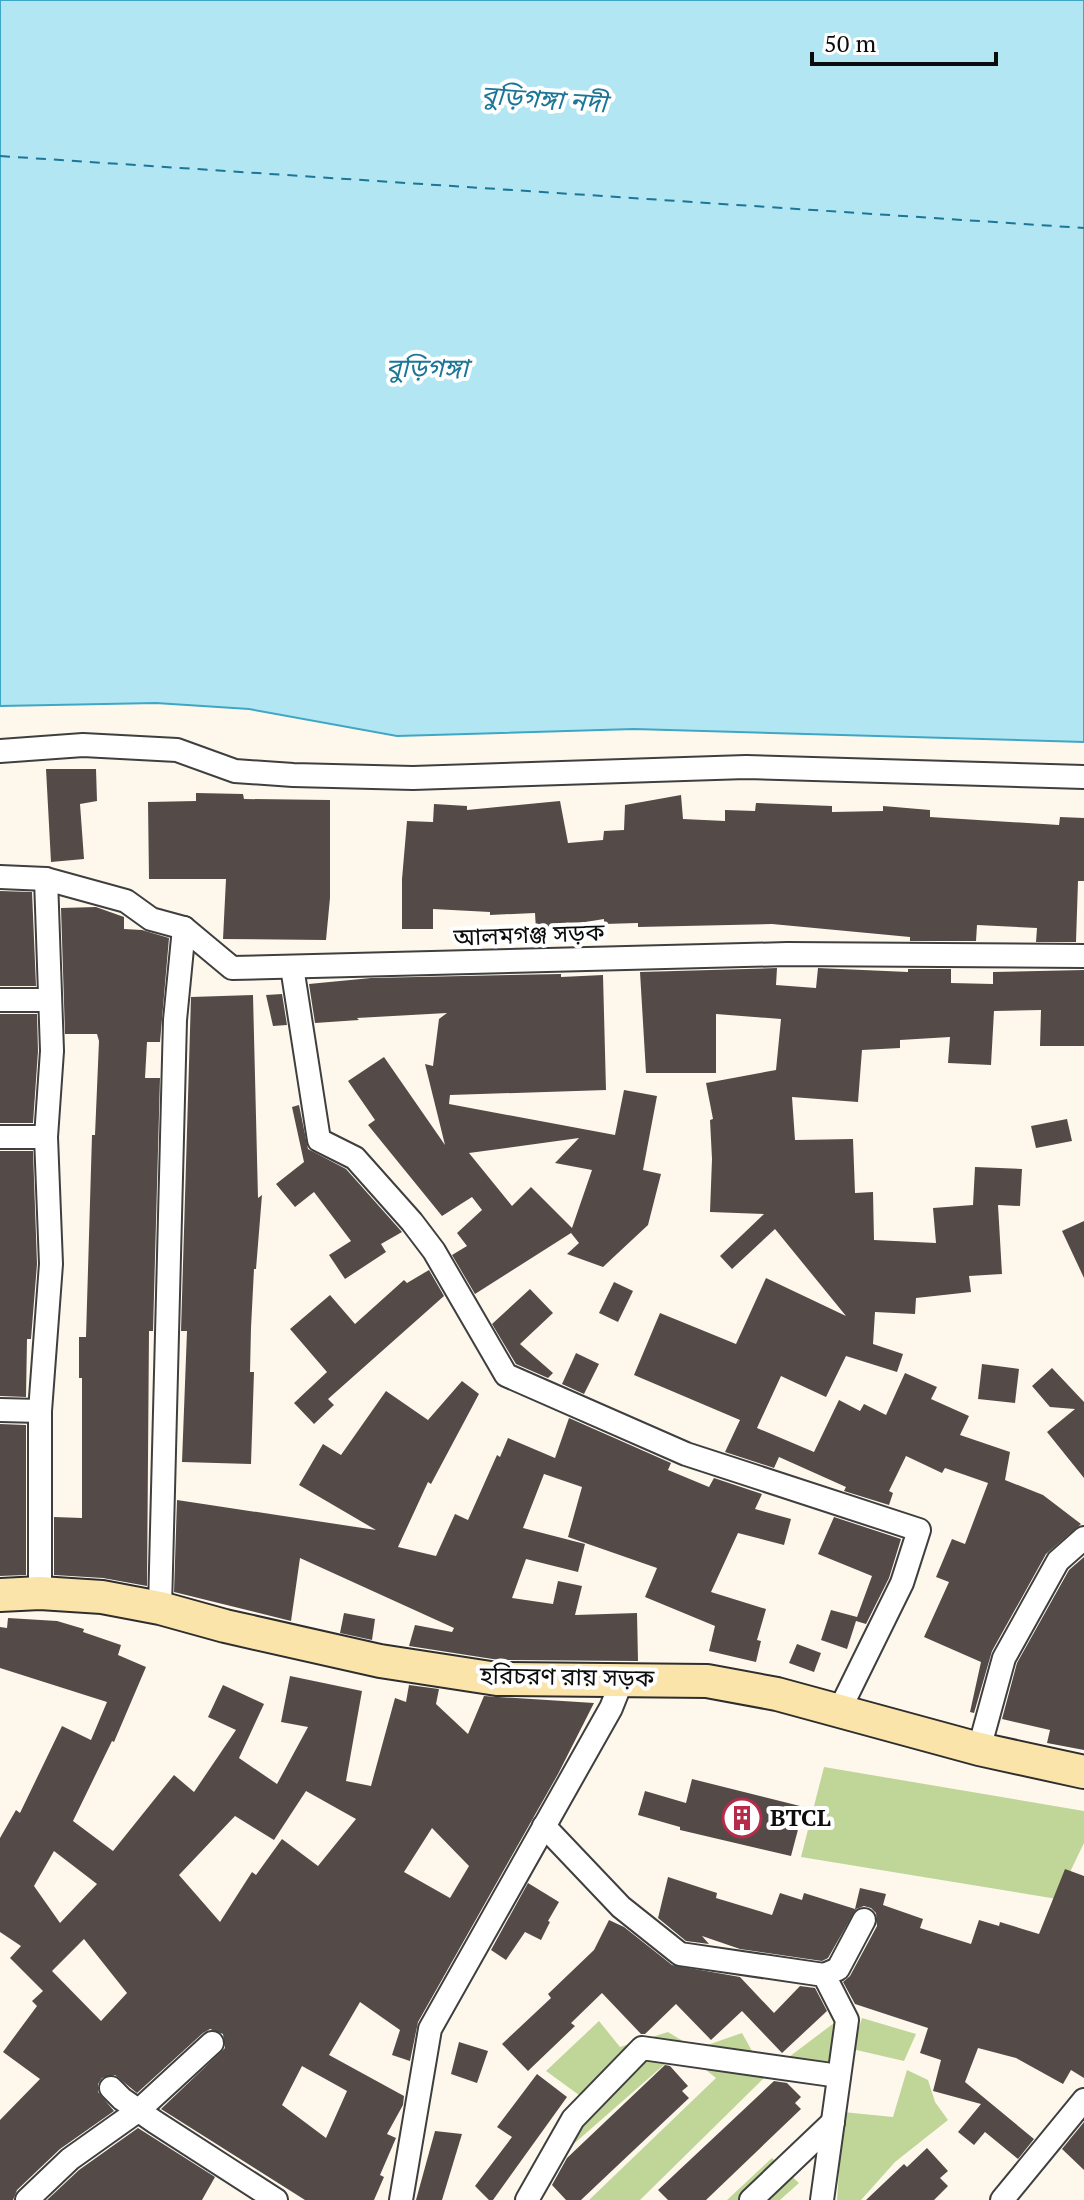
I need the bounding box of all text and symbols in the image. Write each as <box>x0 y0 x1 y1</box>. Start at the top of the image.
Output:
scale bar <box>812 16 996 66</box>
text: 50 m <box>824 27 876 59</box>
water label: বুড়িগঙ্গা নদী <box>480 77 613 120</box>
water label: বুড়িগঙ্গা <box>386 350 473 384</box>
street label: আলমগঞ্জ সড়ক <box>452 915 606 953</box>
street label: হরিচরণ রায় সড়ক <box>479 1658 655 1694</box>
building icon: BTCL <box>721 1797 763 1839</box>
place label: BTCL <box>770 1801 831 1833</box>

